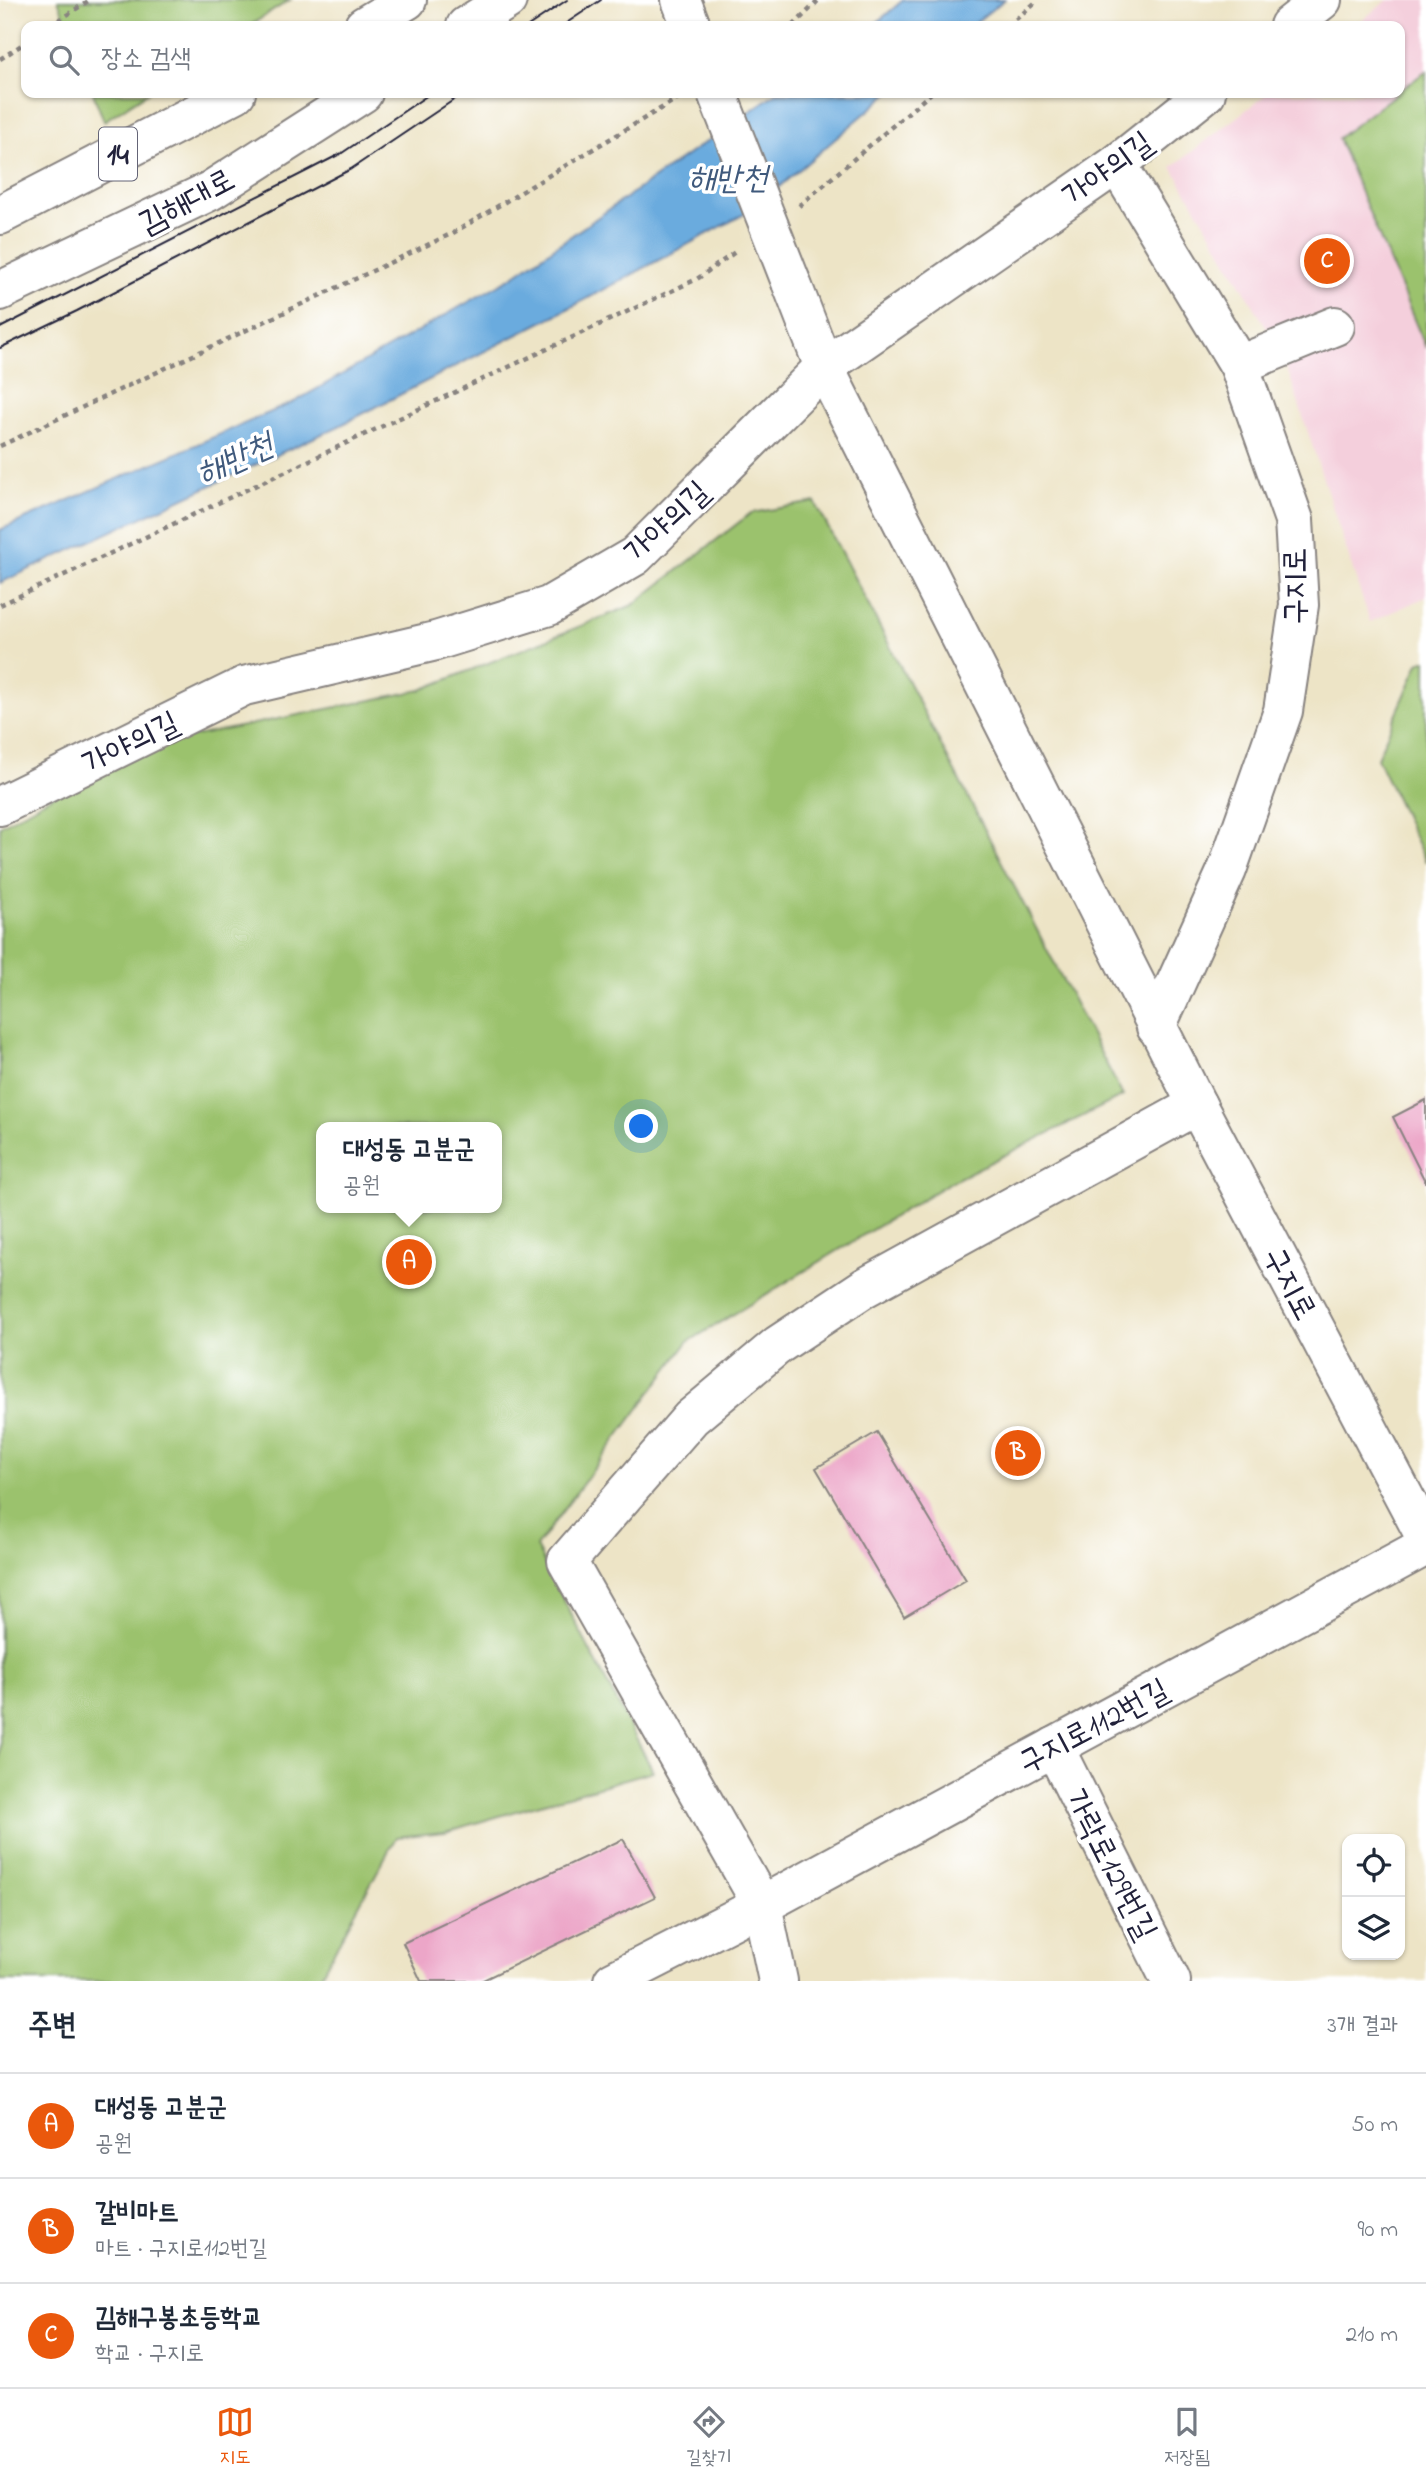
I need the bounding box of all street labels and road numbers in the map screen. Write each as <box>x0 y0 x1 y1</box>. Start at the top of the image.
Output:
street label: 가야의길 <box>1054 122 1165 220</box>
road number: 14 <box>99 128 137 180</box>
street label: 김해대로 <box>131 158 244 248</box>
street label: 가야의길 <box>615 471 722 576</box>
street label: 구지로 <box>1274 547 1321 625</box>
street label: 가야의길 <box>75 701 188 789</box>
street label: 구지로 <box>1249 1240 1327 1330</box>
street label: 구지로112번길 <box>1011 1669 1179 1788</box>
street label: 가락로129번길 <box>1051 1782 1167 1950</box>

